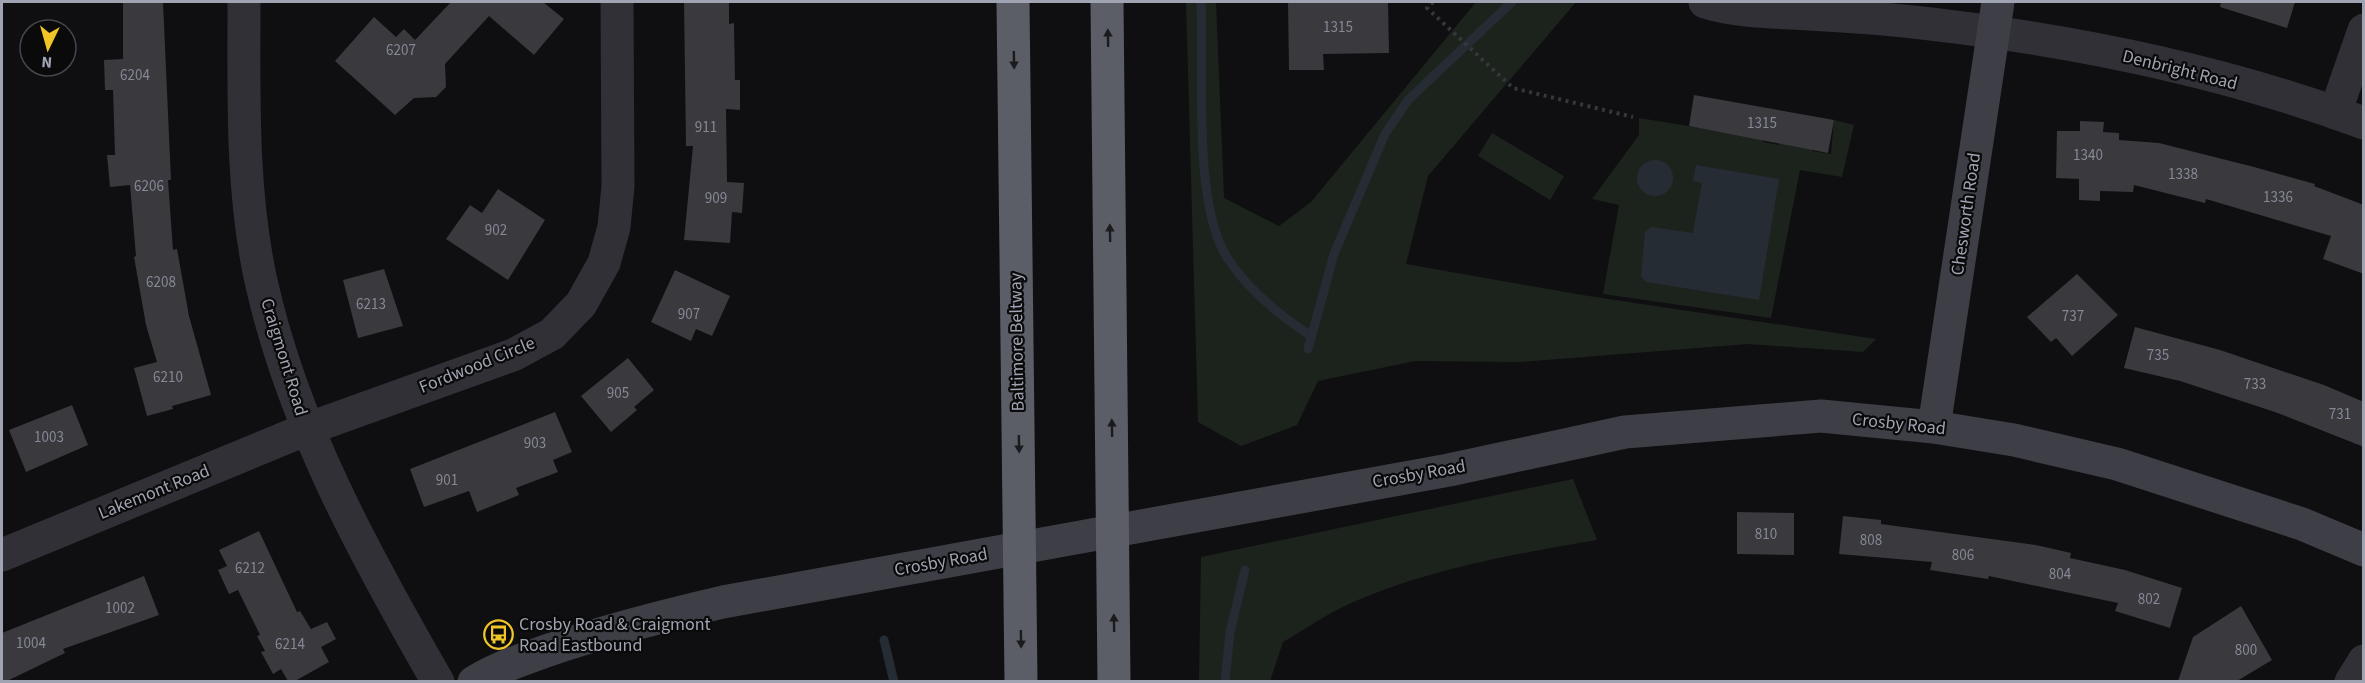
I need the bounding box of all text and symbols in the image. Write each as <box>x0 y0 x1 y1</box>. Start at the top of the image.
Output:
house number: 1315 <box>1323 17 1353 38</box>
north arrow <box>18 18 78 78</box>
one-way arrow <box>1103 29 1112 48</box>
house number: 6207 <box>386 40 416 61</box>
street label: Denbright Road <box>2120 44 2240 96</box>
one-way arrow <box>1009 50 1019 69</box>
text: N <box>41 51 53 73</box>
house number: 6204 <box>120 65 150 86</box>
house number: 1315 <box>1747 113 1777 134</box>
house number: 911 <box>695 117 717 138</box>
house number: 1340 <box>2073 145 2103 166</box>
street label: Chesworth Road <box>1945 151 1987 277</box>
house number: 1338 <box>2168 164 2198 185</box>
house number: 6206 <box>134 176 164 197</box>
house number: 1336 <box>2263 187 2293 208</box>
house number: 909 <box>705 188 727 209</box>
house number: 902 <box>485 220 507 241</box>
one-way arrow <box>1105 224 1114 243</box>
house number: 6208 <box>146 272 176 293</box>
street label: Baltimore Beltway <box>1003 272 1031 411</box>
house number: 6213 <box>356 294 386 315</box>
street label: Craigmont Road <box>254 295 314 419</box>
house number: 907 <box>678 304 700 325</box>
house number: 737 <box>2062 306 2084 327</box>
street label: Fordwood Circle <box>415 330 539 400</box>
house number: 735 <box>2147 345 2169 366</box>
house number: 6210 <box>153 367 183 388</box>
house number: 733 <box>2244 374 2266 395</box>
house number: 905 <box>607 383 629 404</box>
house number: 731 <box>2329 404 2351 425</box>
street label: Crosby Road <box>1851 407 1947 441</box>
one-way arrow <box>1107 419 1116 438</box>
house number: 1003 <box>34 427 64 448</box>
house number: 903 <box>524 433 546 454</box>
one-way arrow <box>1014 434 1023 453</box>
street label: Crosby Road <box>1370 454 1468 494</box>
street label: Lakemont Road <box>95 458 213 526</box>
house number: 901 <box>436 470 458 491</box>
house number: 810 <box>1755 524 1777 545</box>
house number: 808 <box>1860 530 1882 551</box>
street label: Crosby Road <box>892 542 990 582</box>
house number: 806 <box>1952 545 1974 566</box>
house number: 6212 <box>235 558 265 579</box>
house number: 804 <box>2049 564 2072 585</box>
house number: 802 <box>2138 589 2160 610</box>
house number: 1002 <box>105 598 135 619</box>
place label: Crosby Road & Craigmont Road Eastbound <box>519 612 711 658</box>
one-way arrow <box>1109 614 1118 633</box>
bus stop icon: Crosby Road & Craigmont Road Eastbound <box>482 618 514 650</box>
one-way arrow <box>1016 629 1026 648</box>
house number: 1004 <box>16 633 46 654</box>
house number: 6214 <box>275 634 305 655</box>
house number: 800 <box>2235 640 2257 661</box>

